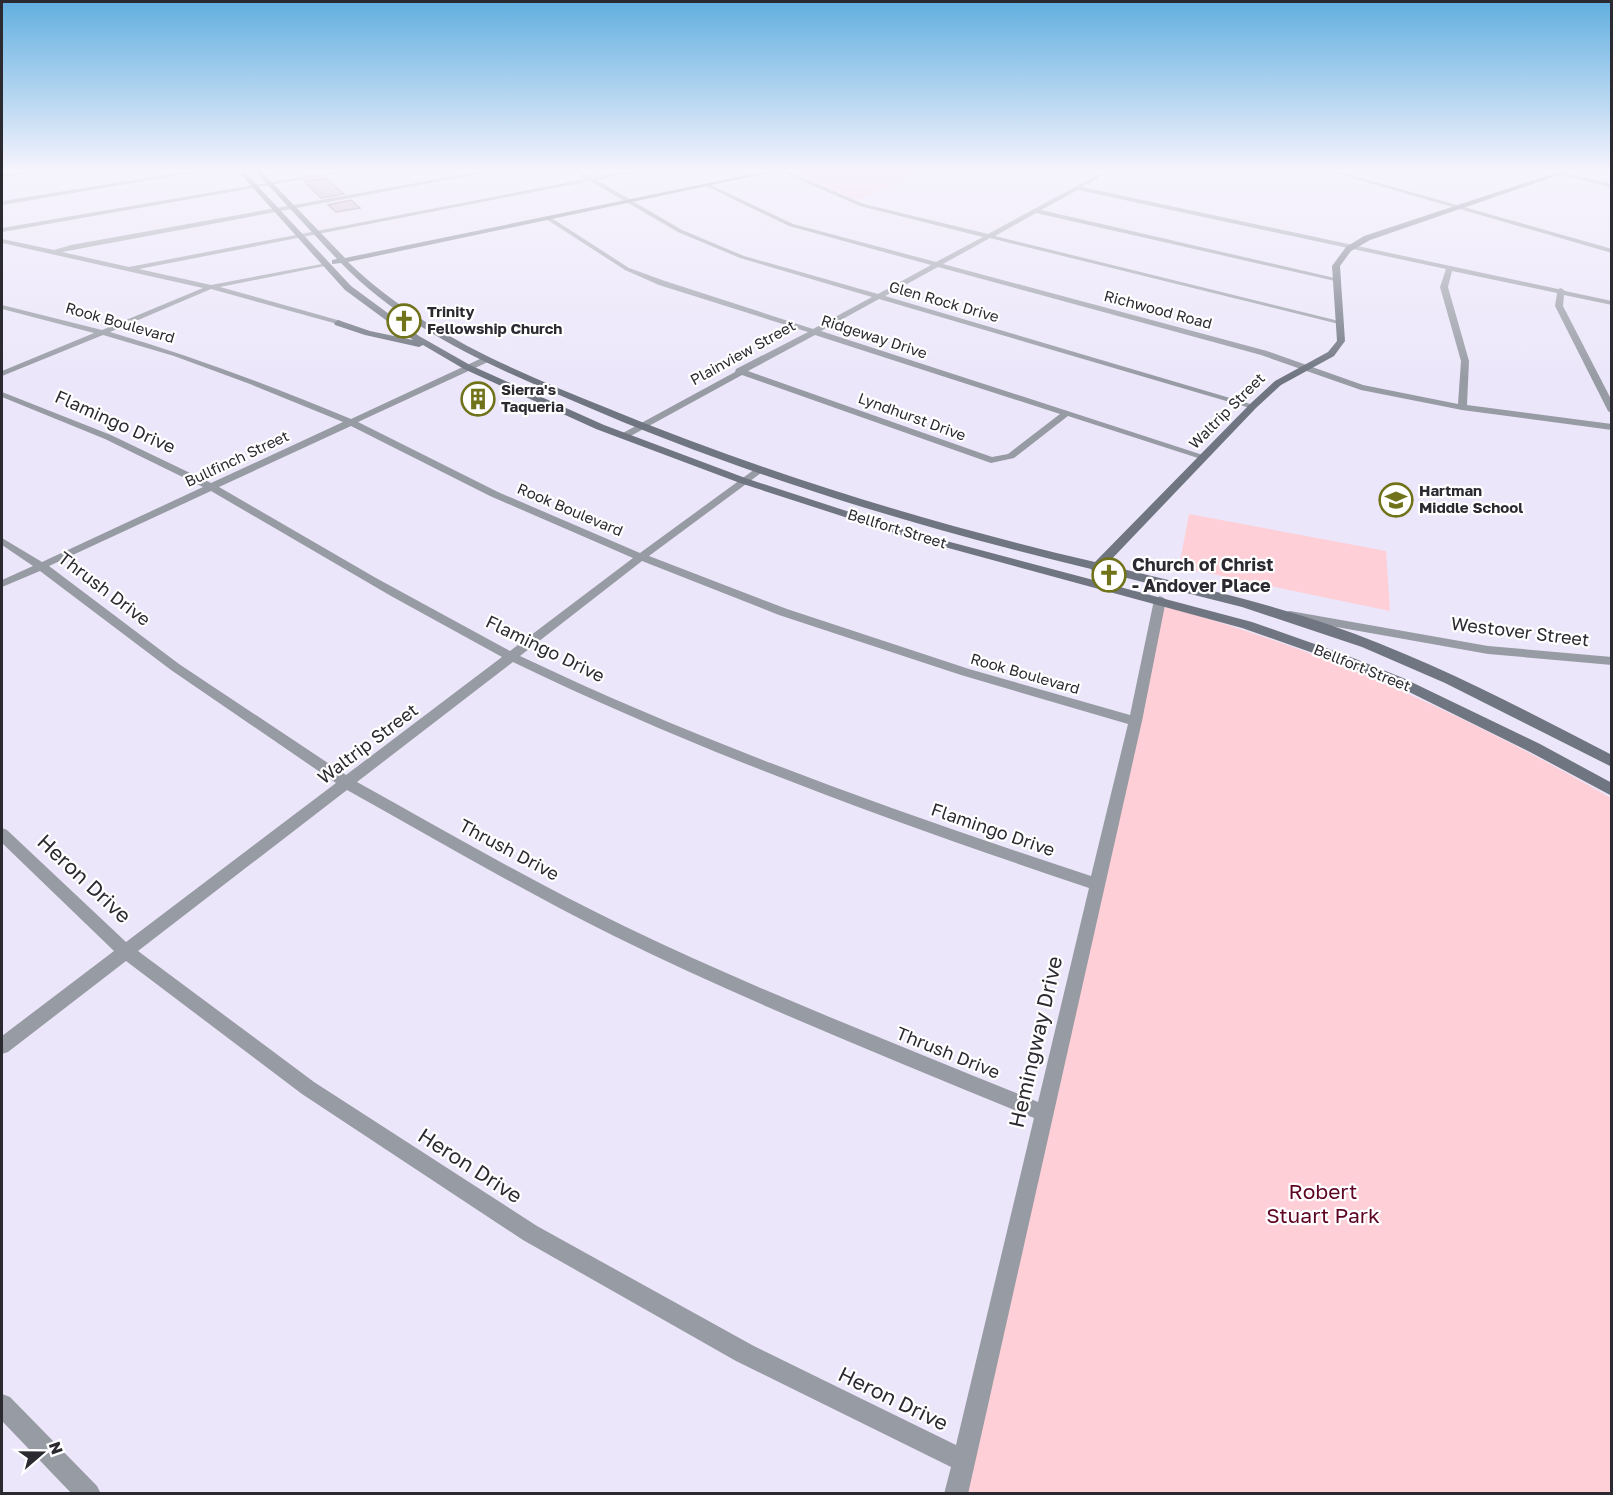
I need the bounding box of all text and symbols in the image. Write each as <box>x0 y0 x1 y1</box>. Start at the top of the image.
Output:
street label: Glen Rock Drive <box>887 277 1002 325</box>
street label: Richwood Road <box>1102 286 1214 332</box>
street label: Rook Boulevard <box>64 298 177 346</box>
place label: Trinity Fellowship Church <box>427 302 562 337</box>
church icon: Trinity Fellowship Church <box>386 303 422 339</box>
street label: Ridgeway Drive <box>819 310 930 362</box>
street label: Plainview Street <box>687 316 798 388</box>
street label: Waltrip Street <box>1185 369 1268 452</box>
place label: Sierra's Taqueria <box>501 380 564 415</box>
building icon: Sierra's Taqueria <box>460 381 496 417</box>
street label: Flamingo Drive <box>52 385 179 457</box>
street label: Lyndhurst Drive <box>856 388 969 444</box>
street label: Bullfinch Street <box>182 426 291 490</box>
street label: Rook Boulevard <box>515 479 626 539</box>
place label: Hartman Middle School <box>1419 481 1523 516</box>
school or university icon: Hartman Middle School <box>1378 482 1414 518</box>
street label: Bellfort Street <box>846 504 949 552</box>
street label: Thrush Drive <box>54 546 155 630</box>
place label: Church of Christ - Andover Place <box>1132 553 1273 596</box>
church icon: Church of Christ - Andover Place <box>1091 557 1127 593</box>
street label: Flamingo Drive <box>482 610 608 686</box>
street label: Westover Street <box>1450 612 1591 650</box>
street label: Bellfort Street <box>1311 639 1413 695</box>
street label: Rook Boulevard <box>969 649 1082 697</box>
street label: Waltrip Street <box>313 698 422 788</box>
street label: Flamingo Drive <box>929 798 1058 861</box>
street label: Thrush Drive <box>456 814 563 885</box>
street label: Heron Drive <box>32 828 137 928</box>
street label: Hemingway Drive <box>1003 953 1067 1130</box>
street label: Thrush Drive <box>893 1021 1003 1083</box>
street label: Heron Drive <box>414 1122 527 1208</box>
park label: Robert Stuart Park <box>1266 1178 1380 1228</box>
street label: Heron Drive <box>834 1360 953 1436</box>
north arrow <box>12 1423 72 1483</box>
text: N <box>45 1439 68 1457</box>

